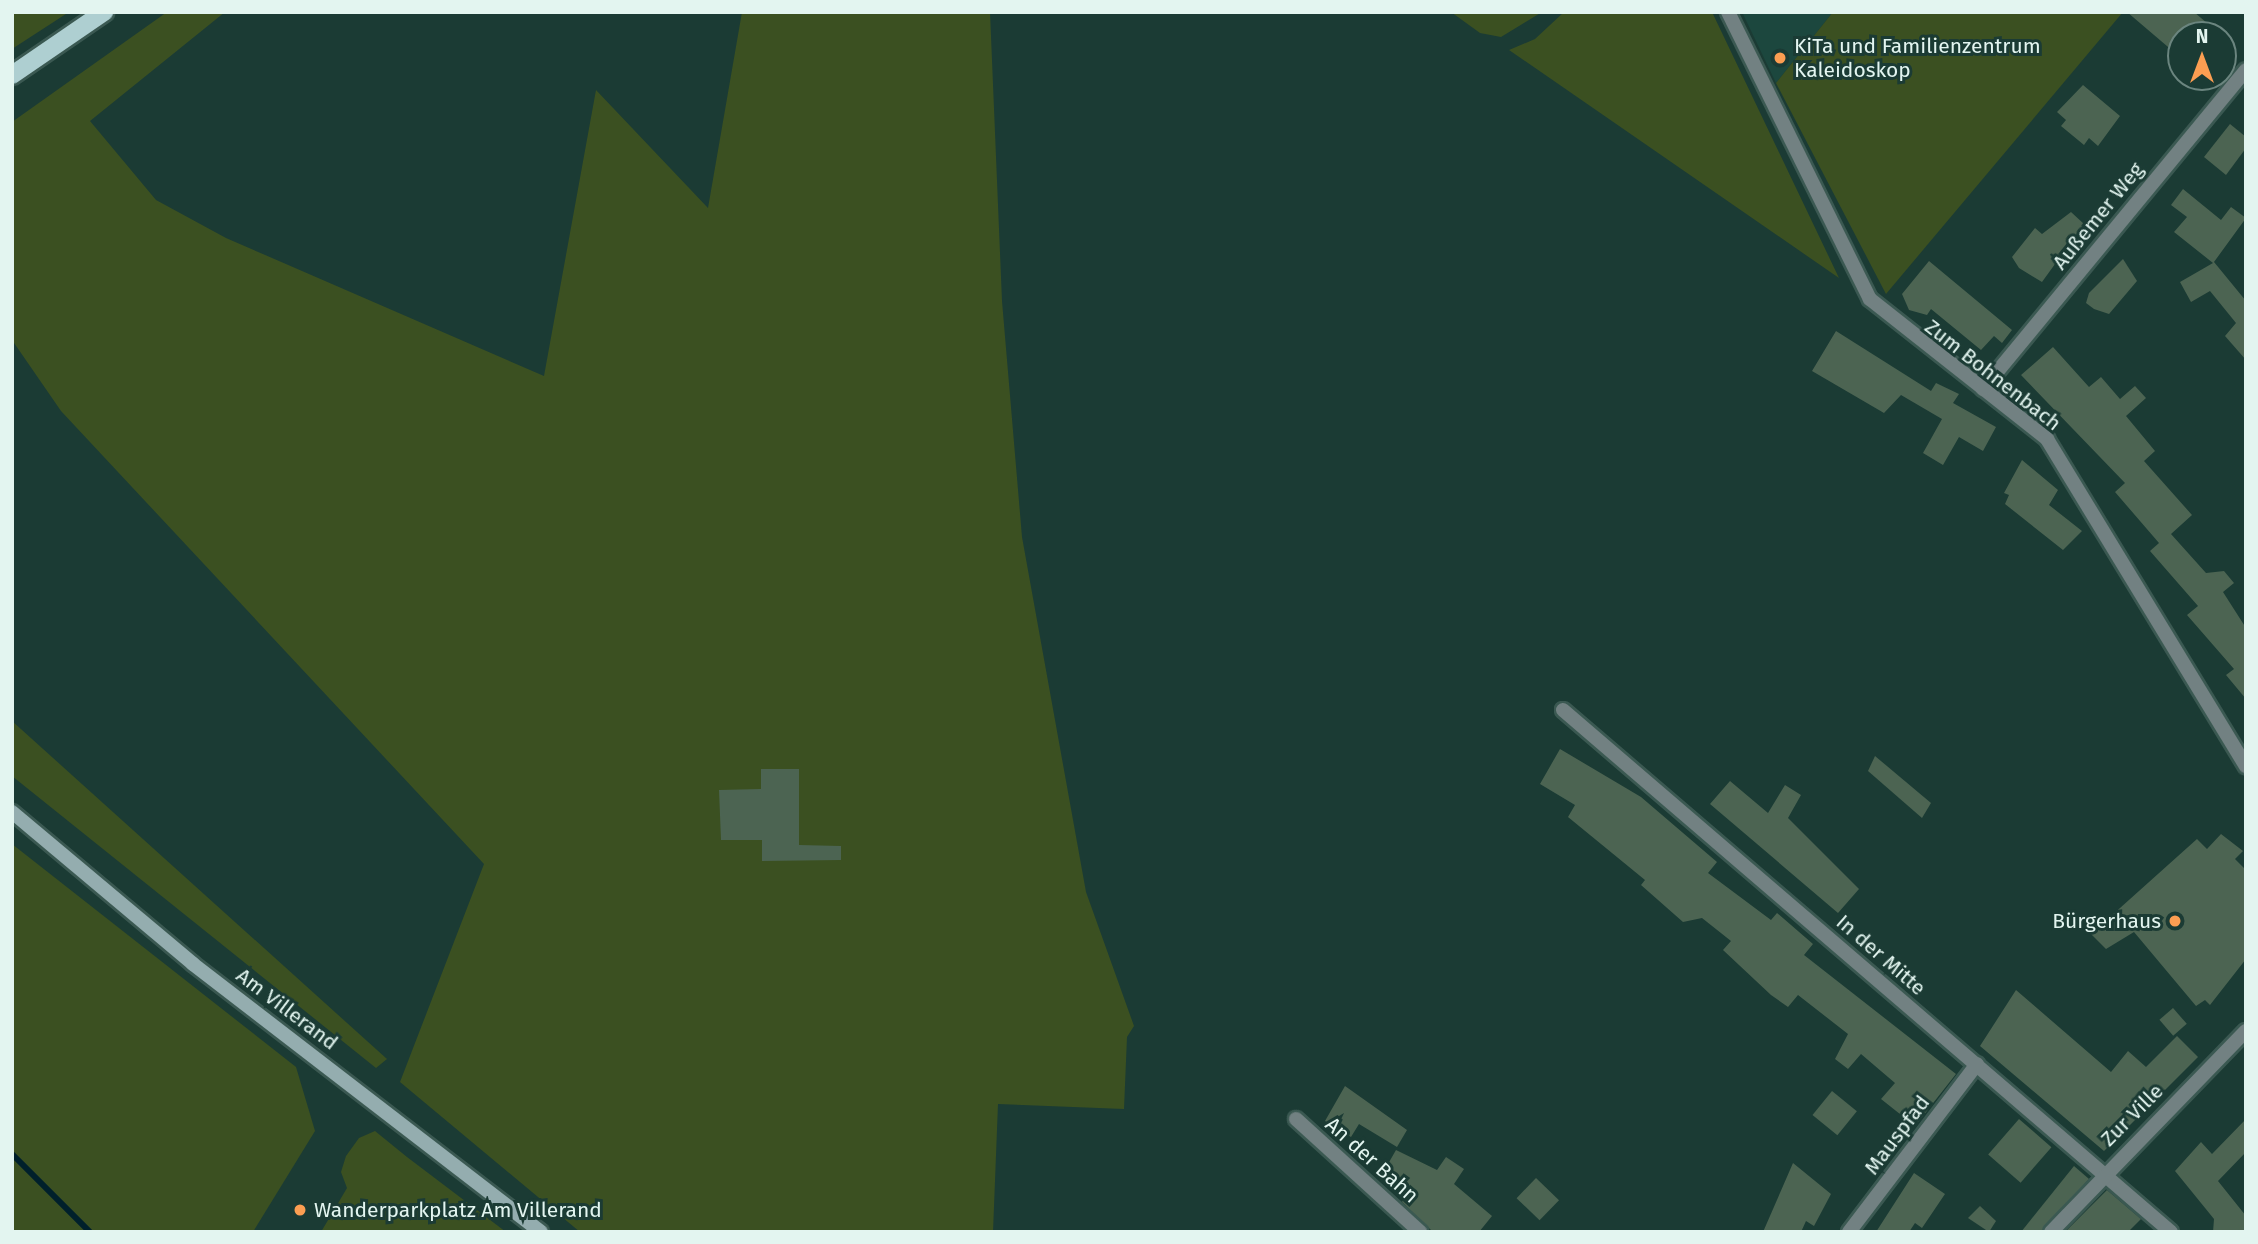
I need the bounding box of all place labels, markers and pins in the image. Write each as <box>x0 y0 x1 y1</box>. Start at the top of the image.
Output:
place label: KiTa und Familienzentrum Kaleidoskop <box>1794 33 2041 83</box>
marker: KiTa und Familienzentrum Kaleidoskop <box>1772 50 1788 66</box>
place label: Bürgerhaus <box>2052 908 2161 934</box>
marker: Bürgerhaus <box>2167 913 2183 929</box>
place label: Wanderparkplatz Am Villerand <box>314 1197 602 1223</box>
marker: Wanderparkplatz Am Villerand <box>292 1202 308 1218</box>

